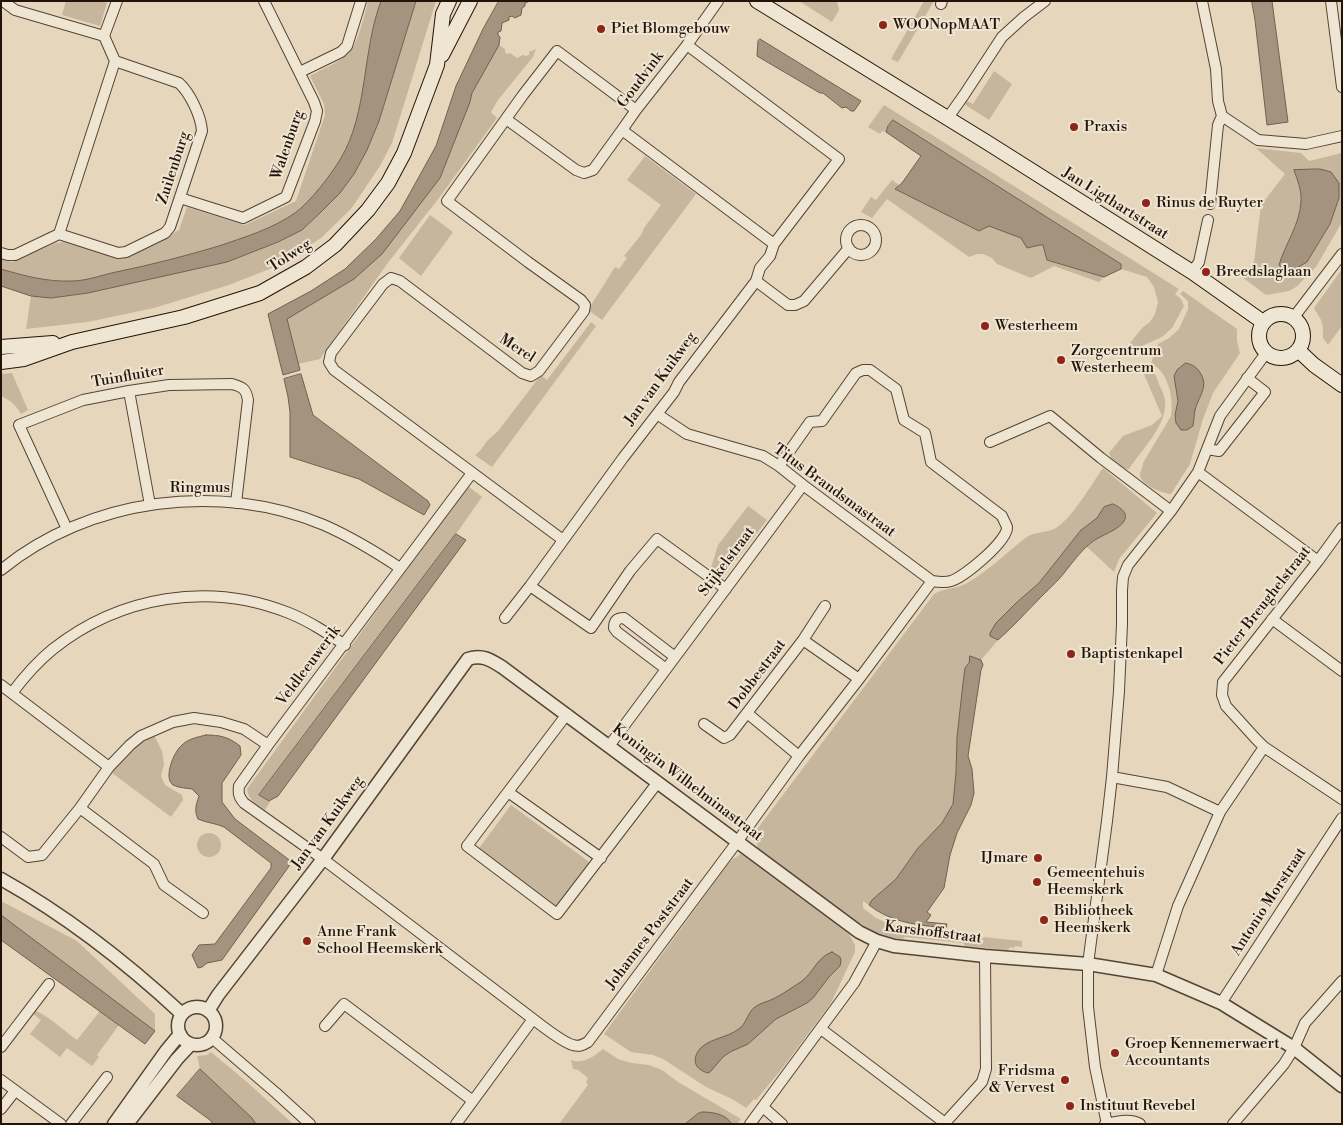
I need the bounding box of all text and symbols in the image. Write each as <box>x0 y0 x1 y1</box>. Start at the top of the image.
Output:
place label: WOONopMAAT <box>893 16 1000 34</box>
marker: WOONopMAAT <box>877 19 889 31</box>
place label: Piet Blomgebouw <box>611 20 730 38</box>
marker: Piet Blomgebouw <box>595 23 607 35</box>
street label: Goudvink <box>614 48 668 112</box>
street label: Walenburg <box>268 108 308 182</box>
place label: Praxis <box>1084 118 1127 136</box>
marker: Praxis <box>1068 121 1080 133</box>
street label: Zuilenburg <box>154 129 194 207</box>
street label: Jan Ligthartstraat <box>1059 164 1171 244</box>
place label: Rinus de Ruyter <box>1156 194 1263 212</box>
marker: Rinus de Ruyter <box>1140 197 1152 209</box>
street label: Tolweg <box>265 235 315 277</box>
place label: Breedslaglaan <box>1216 263 1312 281</box>
marker: Breedslaglaan <box>1200 266 1212 278</box>
place label: Westerheem <box>995 317 1078 335</box>
marker: Westerheem <box>979 320 991 332</box>
street label: Jan van Kuikweg <box>621 329 701 429</box>
street label: Merel <box>496 331 538 367</box>
place label: Zorgcentrum Westerheem <box>1071 342 1161 377</box>
marker: Zorgcentrum Westerheem <box>1055 354 1067 366</box>
street label: Tuinfluiter <box>90 362 166 392</box>
street label: Titus Brandsmastraat <box>769 441 899 541</box>
street label: Ringmus <box>170 479 230 497</box>
street label: Stijkelstraat <box>695 524 759 600</box>
street label: Pieter Breughelstraat <box>1211 543 1315 669</box>
street label: Veldleeuwerik <box>273 622 345 710</box>
street label: Dobbestraat <box>726 636 790 714</box>
place label: Baptistenkapel <box>1081 645 1183 663</box>
marker: Baptistenkapel <box>1065 648 1077 660</box>
street label: Koningin Wilhelminastraat <box>608 721 766 845</box>
street label: Jan van Kuikweg <box>288 773 368 873</box>
street label: Antonio Morstraat <box>1227 845 1311 959</box>
place label: IJmare <box>981 849 1028 867</box>
marker: IJmare <box>1032 852 1044 864</box>
place label: Gemeentehuis Heemskerk <box>1047 864 1145 899</box>
street label: Johannes Poststraat <box>602 875 698 993</box>
marker: Gemeentehuis Heemskerk <box>1031 876 1043 888</box>
place label: Bibliotheek Heemskerk <box>1054 902 1133 937</box>
marker: Bibliotheek Heemskerk <box>1038 914 1050 926</box>
street label: Karshoffstraat <box>883 918 983 948</box>
place label: Anne Frank School Heemskerk <box>317 923 443 958</box>
marker: Anne Frank School Heemskerk <box>301 935 313 947</box>
place label: Groep Kennemerwaert Accountants <box>1125 1035 1280 1070</box>
marker: Groep Kennemerwaert Accountants <box>1109 1047 1121 1059</box>
place label: Fridsma & Vervest <box>989 1062 1055 1097</box>
marker: Fridsma & Vervest <box>1059 1074 1071 1086</box>
place label: Instituut Revebel <box>1080 1097 1195 1115</box>
marker: Instituut Revebel <box>1064 1100 1076 1112</box>

